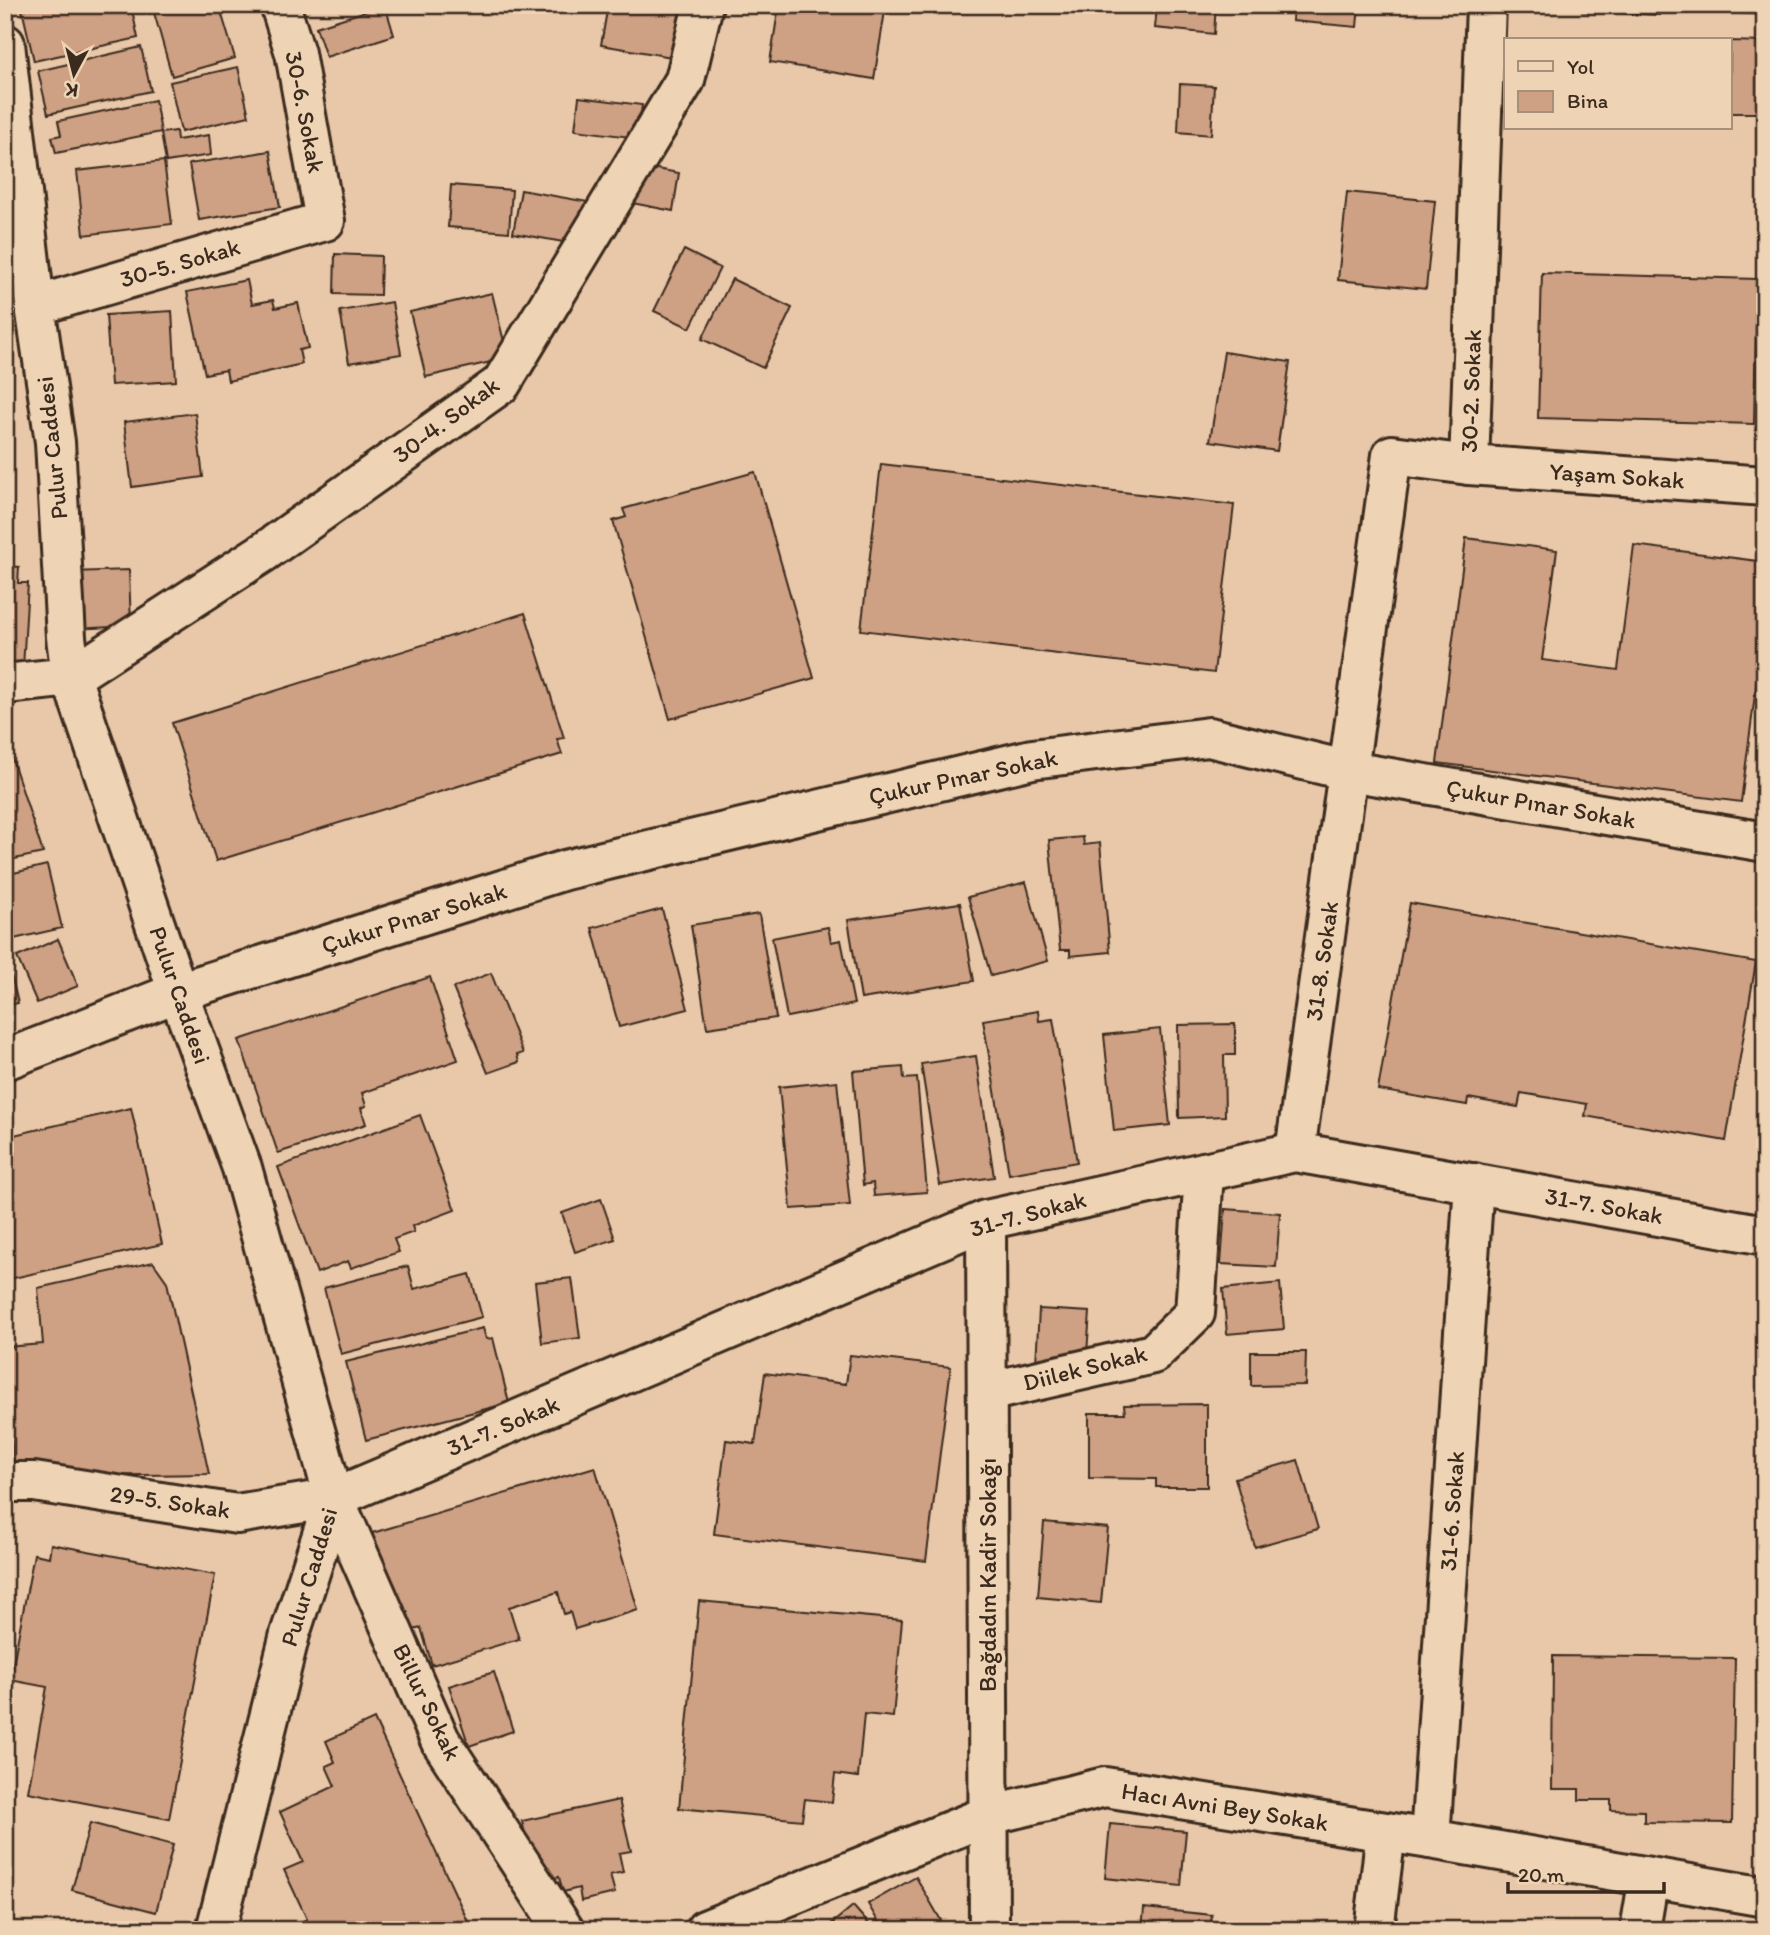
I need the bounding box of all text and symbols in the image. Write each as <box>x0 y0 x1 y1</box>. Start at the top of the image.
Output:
north arrow <box>38 38 108 108</box>
legend <box>1504 38 1732 130</box>
street label: 30-6. Sokak <box>279 48 332 175</box>
text: Yol <box>1567 54 1594 79</box>
text: K <box>64 78 79 103</box>
text: Bina <box>1567 88 1608 113</box>
street label: 30-5. Sokak <box>116 232 243 293</box>
street label: 30-2. Sokak <box>1454 329 1487 453</box>
street label: 30-4. Sokak <box>387 370 505 469</box>
street label: Pulur Caddesi <box>30 375 73 521</box>
street label: Yaşam Sokak <box>1548 456 1686 495</box>
street label: Çukur Pınar Sokak <box>866 742 1060 811</box>
street label: Çukur Pınar Sokak <box>1444 773 1639 835</box>
street label: Çukur Pınar Sokak <box>318 875 510 959</box>
street label: 31-8. Sokak <box>1299 899 1344 1023</box>
street label: Pulur Caddesi <box>143 922 218 1067</box>
street label: 31-7. Sokak <box>1543 1181 1665 1230</box>
street label: 31-7. Sokak <box>967 1184 1089 1243</box>
street label: Diilek Sokak <box>1020 1338 1150 1397</box>
street label: 31-7. Sokak <box>442 1389 563 1462</box>
street label: 31-6. Sokak <box>1433 1450 1470 1572</box>
street label: Bağdadın Kadir Sokağı <box>973 1458 1002 1692</box>
street label: 29-5. Sokak <box>108 1479 232 1524</box>
street label: Pulur Caddesi <box>274 1504 343 1650</box>
street label: Billur Sokak <box>387 1639 468 1765</box>
street label: Hacı Avni Bey Sokak <box>1120 1776 1330 1837</box>
scale bar <box>1508 1851 1663 1895</box>
text: 20 m <box>1518 1862 1565 1887</box>

